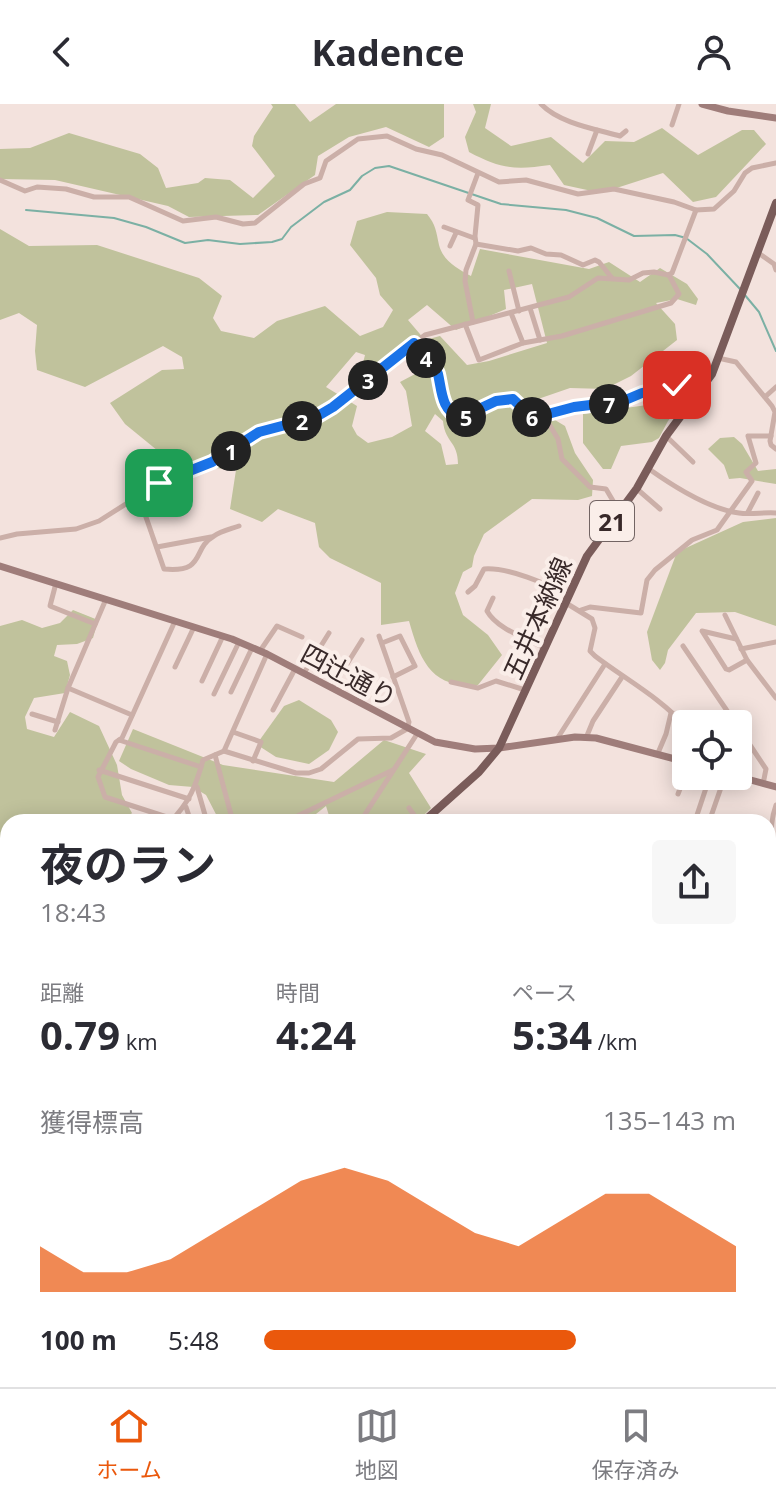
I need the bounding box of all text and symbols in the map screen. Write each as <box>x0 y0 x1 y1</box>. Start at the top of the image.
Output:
text: Kadence <box>311 28 465 77</box>
icon: back <box>40 30 84 74</box>
icon: person <box>692 30 736 74</box>
pin: 4 <box>406 338 446 378</box>
text: 4 <box>420 343 432 373</box>
pin <box>643 351 711 419</box>
pin: 3 <box>348 360 388 400</box>
icon: check <box>655 363 699 407</box>
text: 3 <box>362 365 374 395</box>
pin: 7 <box>589 384 629 424</box>
text: 7 <box>603 389 615 419</box>
pin: 5 <box>446 397 486 437</box>
pin: 6 <box>512 397 552 437</box>
pin: 2 <box>282 401 322 441</box>
text: 5 <box>460 402 472 432</box>
text: 6 <box>526 402 538 432</box>
text: 2 <box>296 406 308 436</box>
pin: 1 <box>211 431 251 471</box>
text: 1 <box>225 436 237 466</box>
pin <box>125 449 193 517</box>
icon: arrive <box>137 461 181 505</box>
road number: 21 <box>590 501 634 541</box>
street label: 五井本納線 <box>494 551 580 685</box>
street label: 四辻通り <box>295 635 403 715</box>
map controls <box>672 710 752 790</box>
button: locate <box>672 710 752 790</box>
text: 夜のラン <box>40 834 216 894</box>
button: share <box>652 840 736 924</box>
text: 18:43 <box>40 894 106 930</box>
text: 距離 <box>40 977 84 1007</box>
text: 時間 <box>276 977 320 1007</box>
text: ペース <box>512 977 577 1007</box>
text: 0.79 <box>40 1007 120 1062</box>
text: 4:24 <box>276 1007 356 1062</box>
text: 5:34 <box>512 1007 592 1062</box>
text: km <box>120 1026 158 1056</box>
text: /km <box>592 1026 638 1056</box>
text: 135–143 m <box>603 1102 736 1138</box>
text: 獲得標高 <box>40 1104 144 1140</box>
text: 100 m <box>40 1322 117 1358</box>
text: 5:48 <box>168 1322 219 1358</box>
tab: ホーム <box>96 1404 162 1484</box>
tab: 地図 <box>355 1404 399 1484</box>
tab: 保存済み <box>592 1404 680 1484</box>

